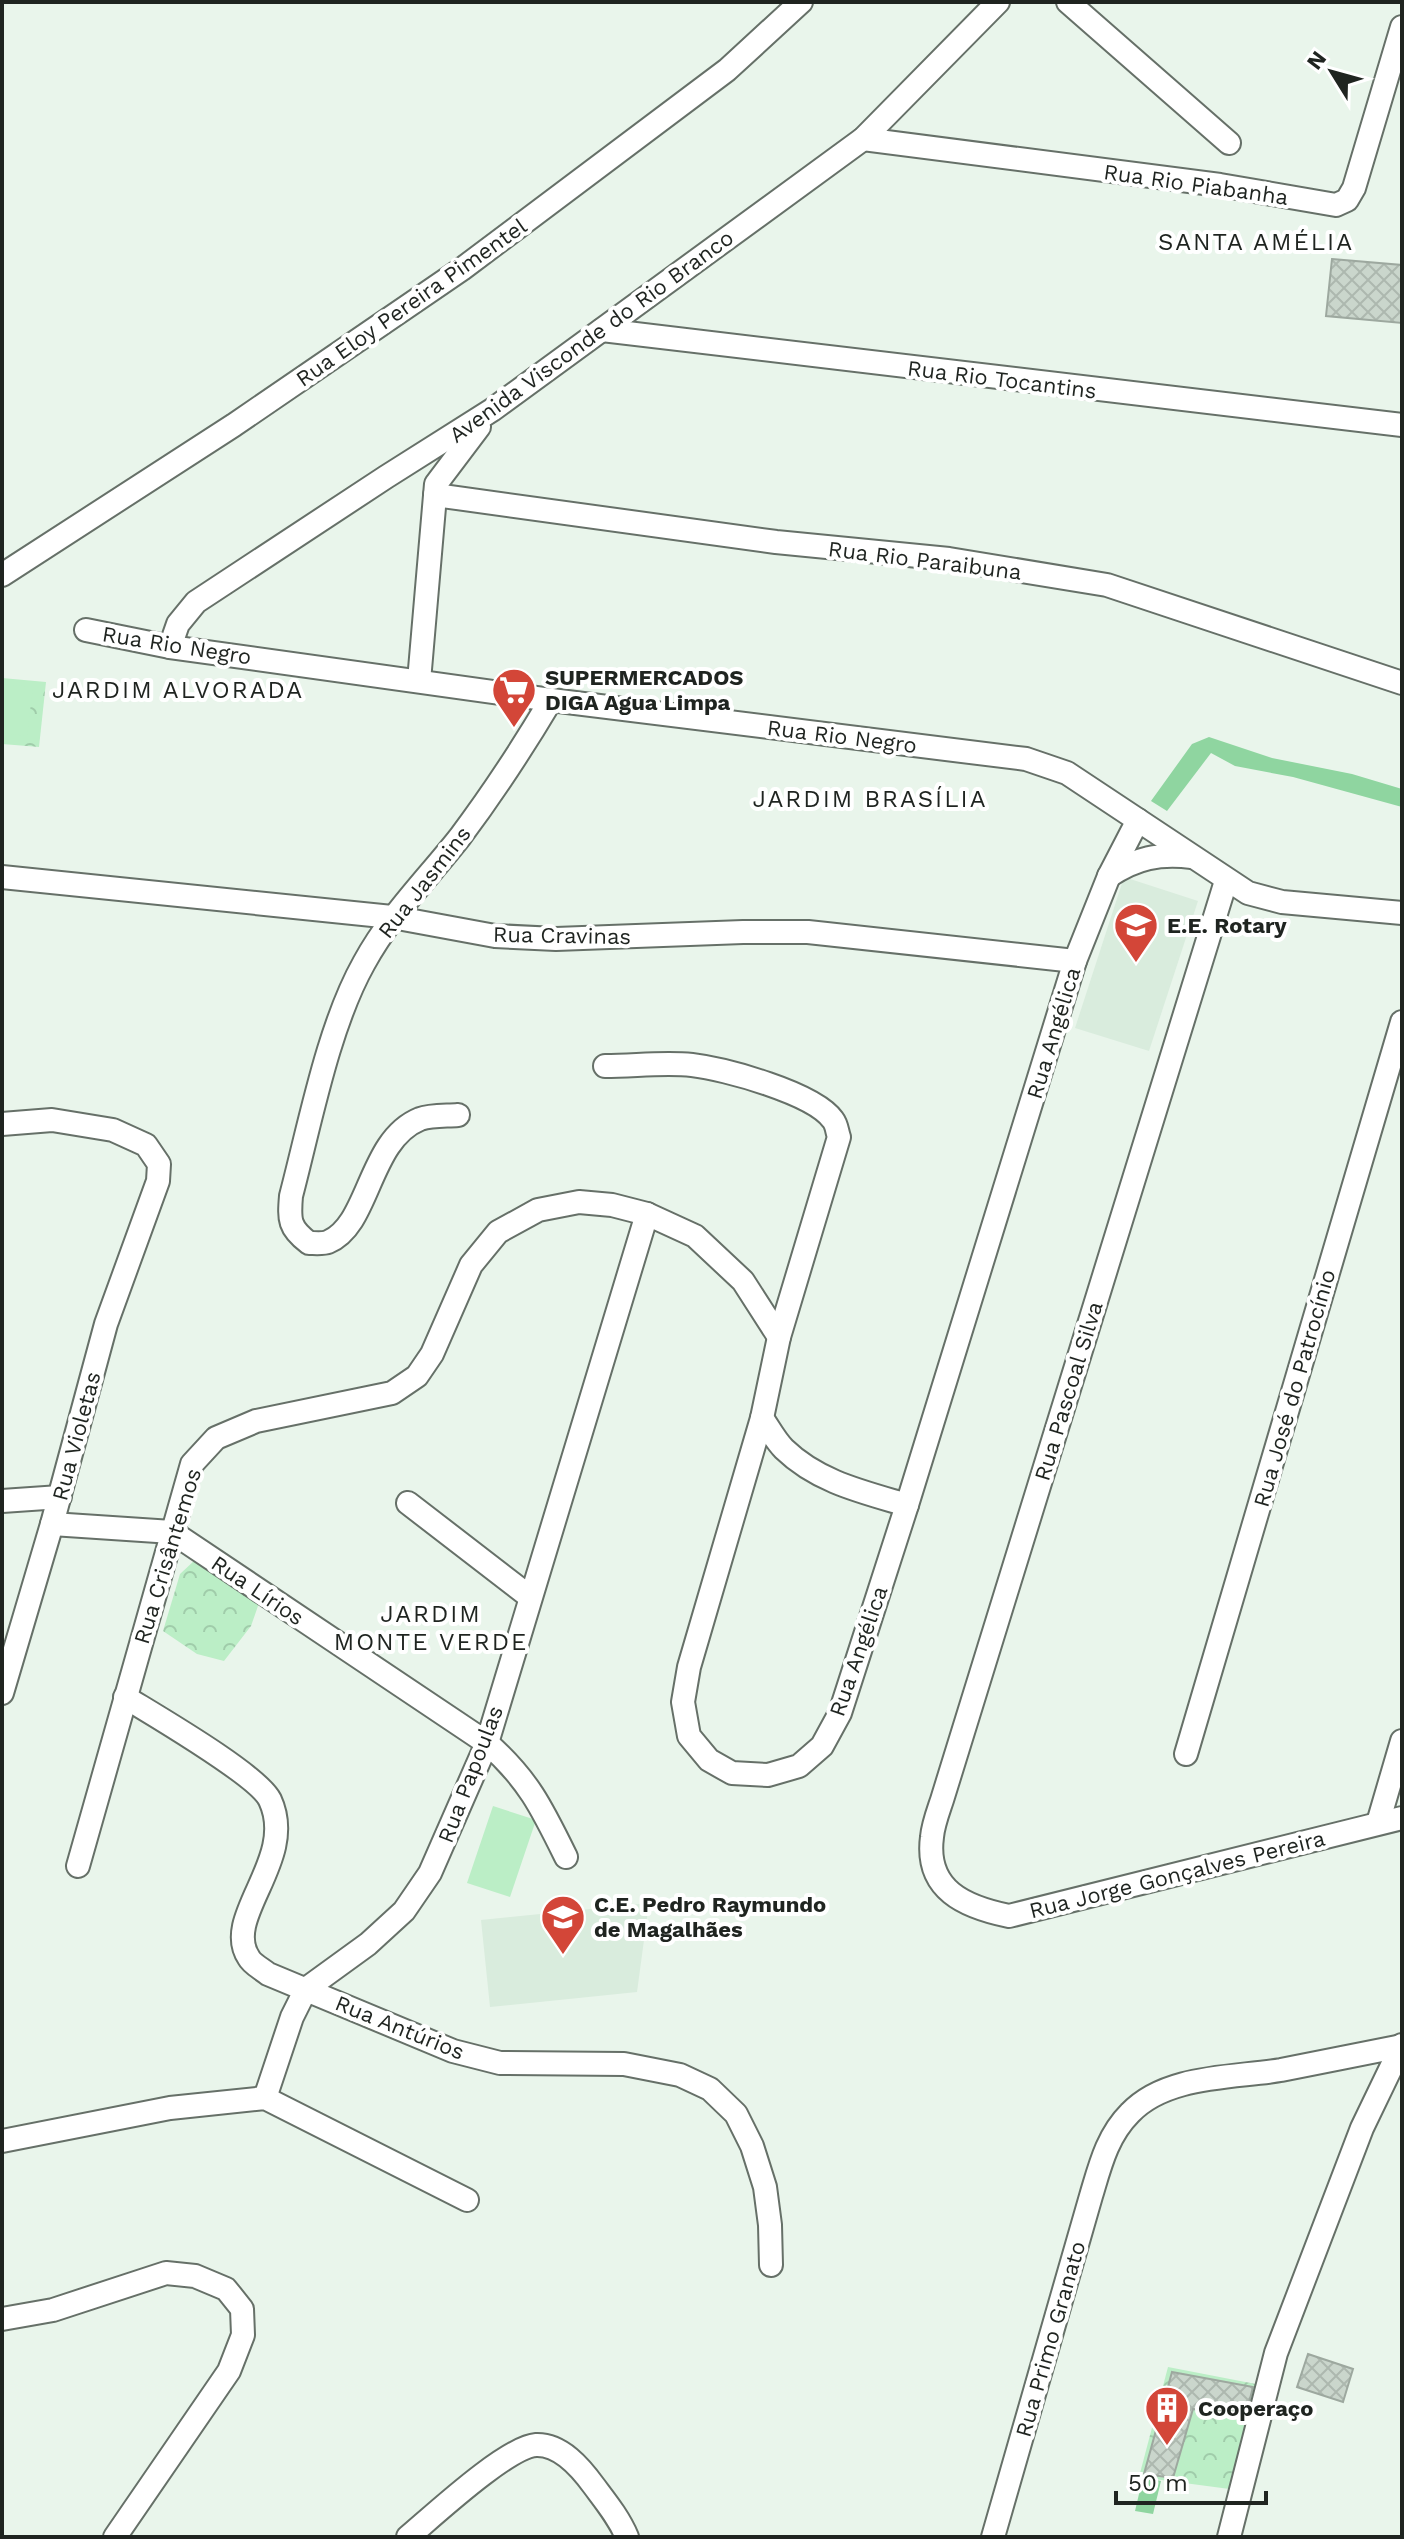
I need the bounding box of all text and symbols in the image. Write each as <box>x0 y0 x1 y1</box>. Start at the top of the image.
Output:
north arrow <box>1292 32 1372 112</box>
text: N <box>1302 46 1331 74</box>
street label: Rua Rio Piabanha <box>1102 159 1290 210</box>
street label: Rua Eloy Pereira Pimentel <box>291 213 532 392</box>
street label: Avenida Visconde do Rio Branco <box>444 225 738 448</box>
district label: SANTA AMÉLIA <box>1158 228 1354 256</box>
street label: Rua Rio Tocantins <box>906 355 1098 404</box>
street label: Rua Rio Paraibuna <box>827 536 1023 585</box>
street label: Rua Rio Negro <box>101 621 253 670</box>
place label: SUPERMERCADOS DIGA Agua Limpa <box>545 665 743 715</box>
supermarket icon: SUPERMERCADOS DIGA Agua Limpa <box>490 666 538 729</box>
district label: JARDIM ALVORADA <box>52 676 304 704</box>
street label: Rua Rio Negro <box>766 715 918 758</box>
district label: JARDIM BRASÍLIA <box>753 785 987 813</box>
street label: Rua Jasmins <box>373 821 476 943</box>
school or university icon: E.E. Rotary <box>1112 901 1160 964</box>
place label: E.E. Rotary <box>1167 913 1287 938</box>
street label: Rua Cravinas <box>493 922 631 949</box>
street label: Rua Angélica <box>1022 964 1085 1102</box>
street label: Rua José do Patrocínio <box>1249 1266 1340 1510</box>
street label: Rua Pascoal Silva <box>1029 1299 1108 1484</box>
street label: Rua Violetas <box>47 1369 106 1503</box>
street label: Rua Crisântemos <box>129 1465 206 1647</box>
street label: Rua Lírios <box>207 1550 309 1630</box>
street label: Rua Angélica <box>824 1583 893 1720</box>
district label: JARDIM MONTE VERDE <box>334 1600 528 1656</box>
street label: Rua Papoulas <box>433 1702 508 1846</box>
street label: Rua Jorge Gonçalves Pereira <box>1027 1826 1328 1923</box>
place label: C.E. Pedro Raymundo de Magalhães <box>594 1892 826 1942</box>
school or university icon: C.E. Pedro Raymundo de Magalhães <box>539 1893 587 1956</box>
street label: Rua Antúrios <box>332 1990 468 2065</box>
street label: Rua Primo Granato <box>1011 2238 1090 2440</box>
building icon: Cooperaço <box>1143 2384 1191 2447</box>
place label: Cooperaço <box>1198 2396 1314 2421</box>
scale bar <box>1116 2455 1266 2505</box>
text: 50 m <box>1128 2469 1188 2497</box>

